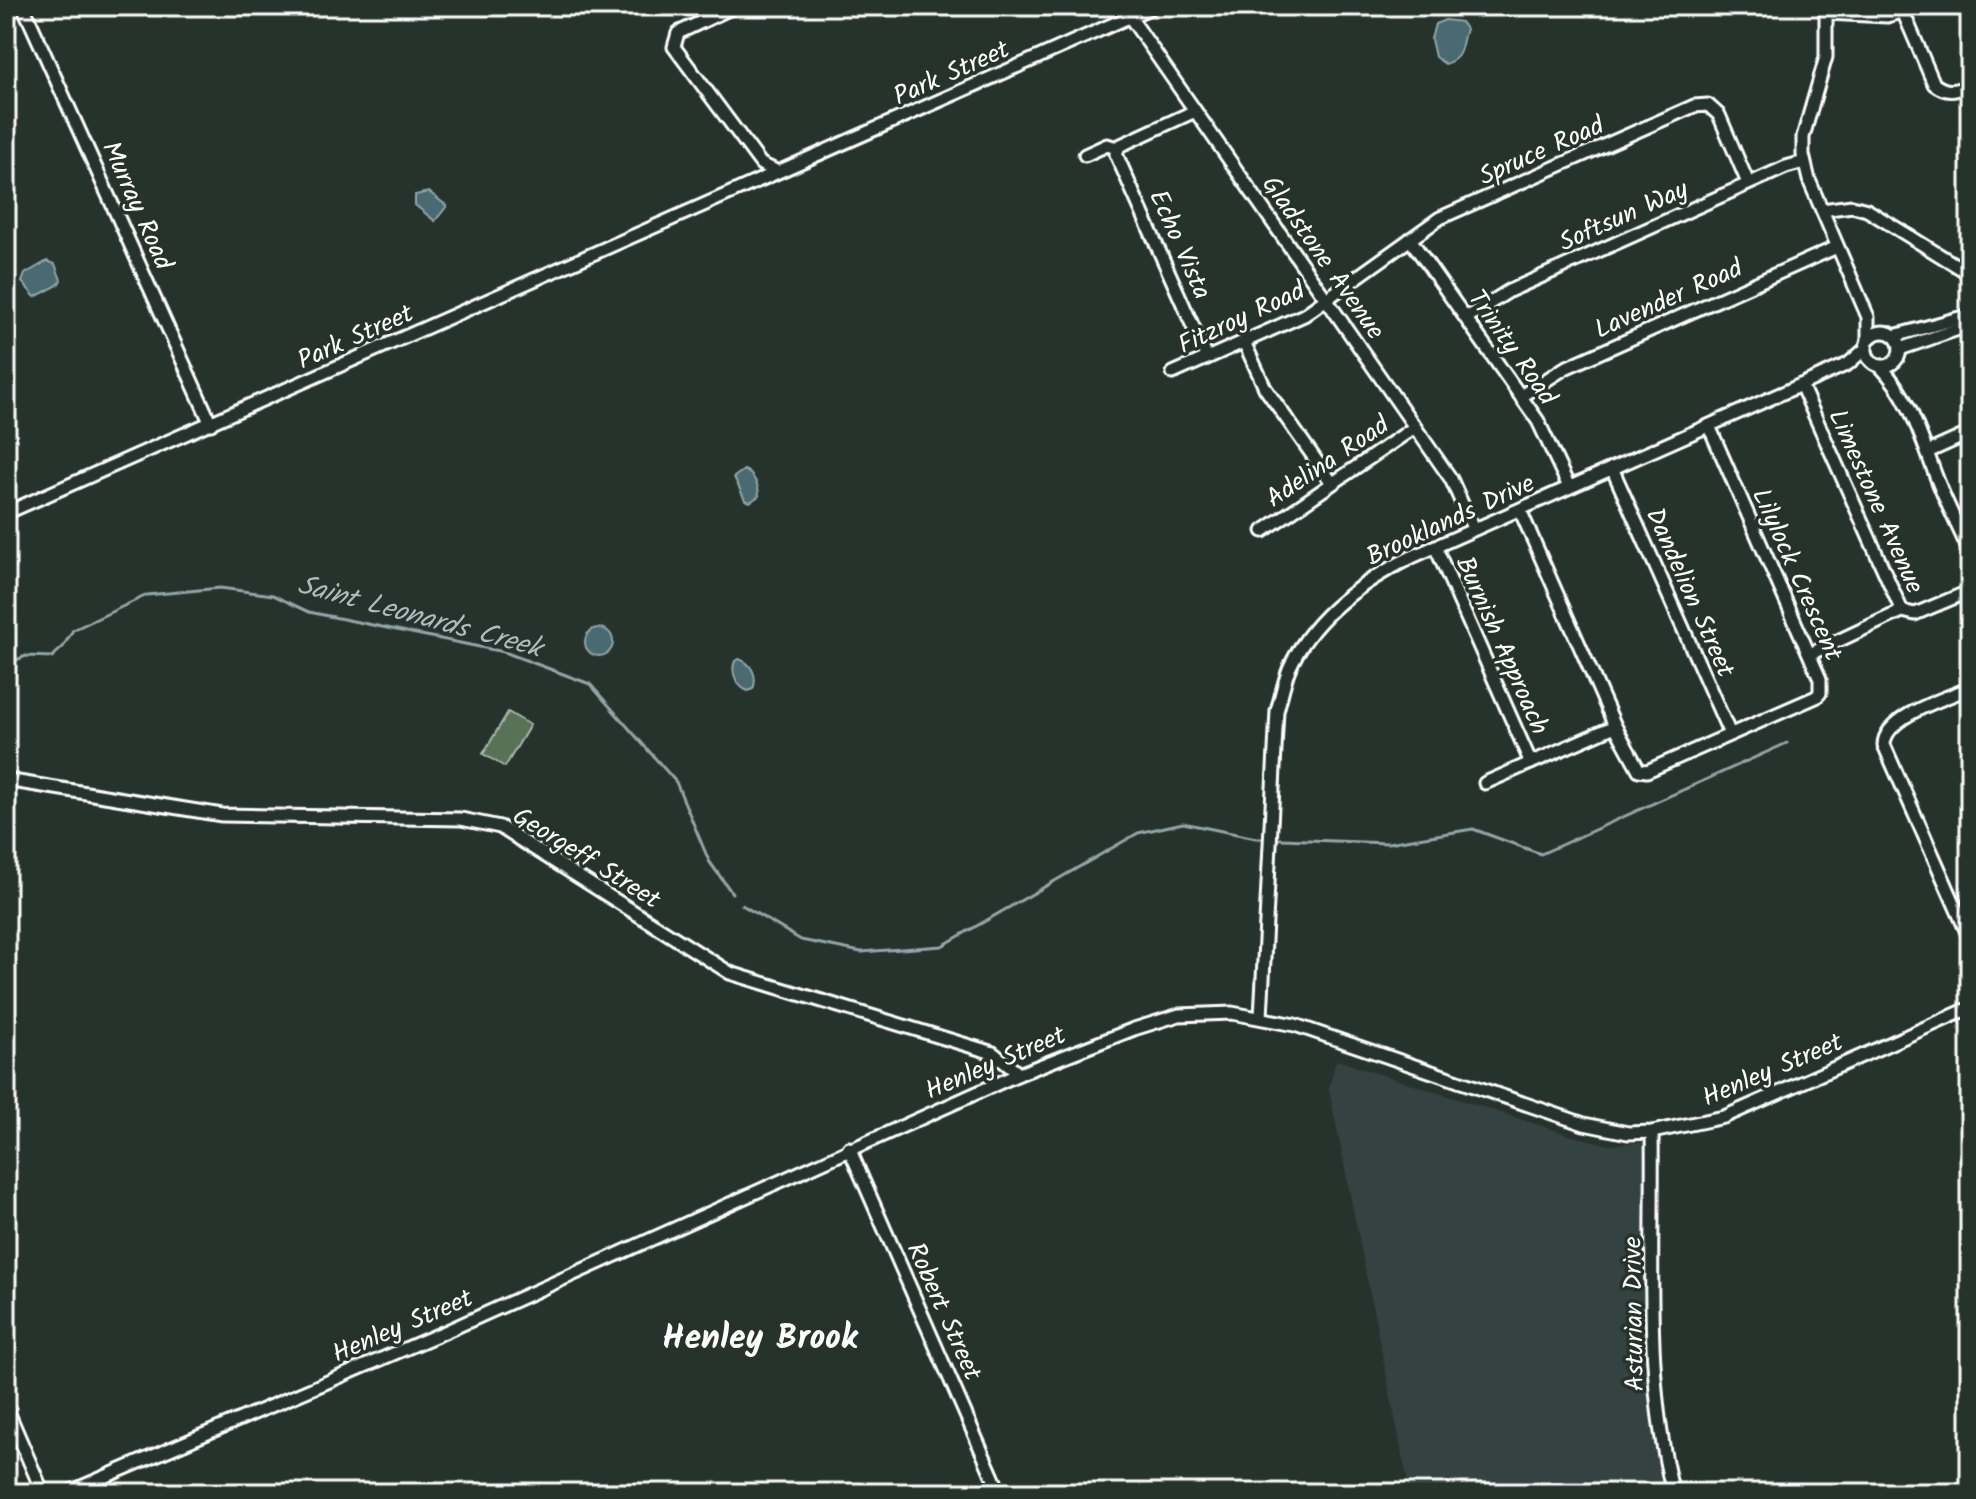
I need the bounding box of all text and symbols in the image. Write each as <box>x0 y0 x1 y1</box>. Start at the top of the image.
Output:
street label: Park Street <box>887 29 1018 118</box>
street label: Spruce Road <box>1472 105 1612 198</box>
street label: Murray Road <box>89 135 184 278</box>
street label: Gladstone Avenue <box>1250 167 1395 349</box>
street label: Softsun Way <box>1552 169 1696 264</box>
street label: Echo Vista <box>1136 183 1222 306</box>
street label: Lavender Road <box>1588 248 1751 351</box>
street label: Fitzroy Road <box>1171 271 1313 367</box>
street label: Trinity Road <box>1456 281 1567 416</box>
street label: Park Street <box>291 293 422 382</box>
street label: Limestone Avenue <box>1816 403 1935 601</box>
street label: Adelina Road <box>1258 405 1399 520</box>
street label: Brooklands Drive <box>1359 463 1542 578</box>
street label: Lilylock Crescent <box>1739 482 1853 669</box>
street label: Dandelion Street <box>1633 501 1746 685</box>
street label: Burnish Approach <box>1443 550 1559 742</box>
water label: Saint Leonards Creek <box>292 563 550 673</box>
street label: Georgeff Street <box>504 796 669 921</box>
street label: Henley Street <box>919 1015 1074 1112</box>
street label: Henley Street <box>1696 1022 1851 1119</box>
street label: Robert Street <box>894 1236 993 1389</box>
street label: Asturian Drive <box>1613 1236 1657 1392</box>
street label: Henley Street <box>326 1278 481 1375</box>
district label: Henley Brook <box>662 1312 859 1366</box>

